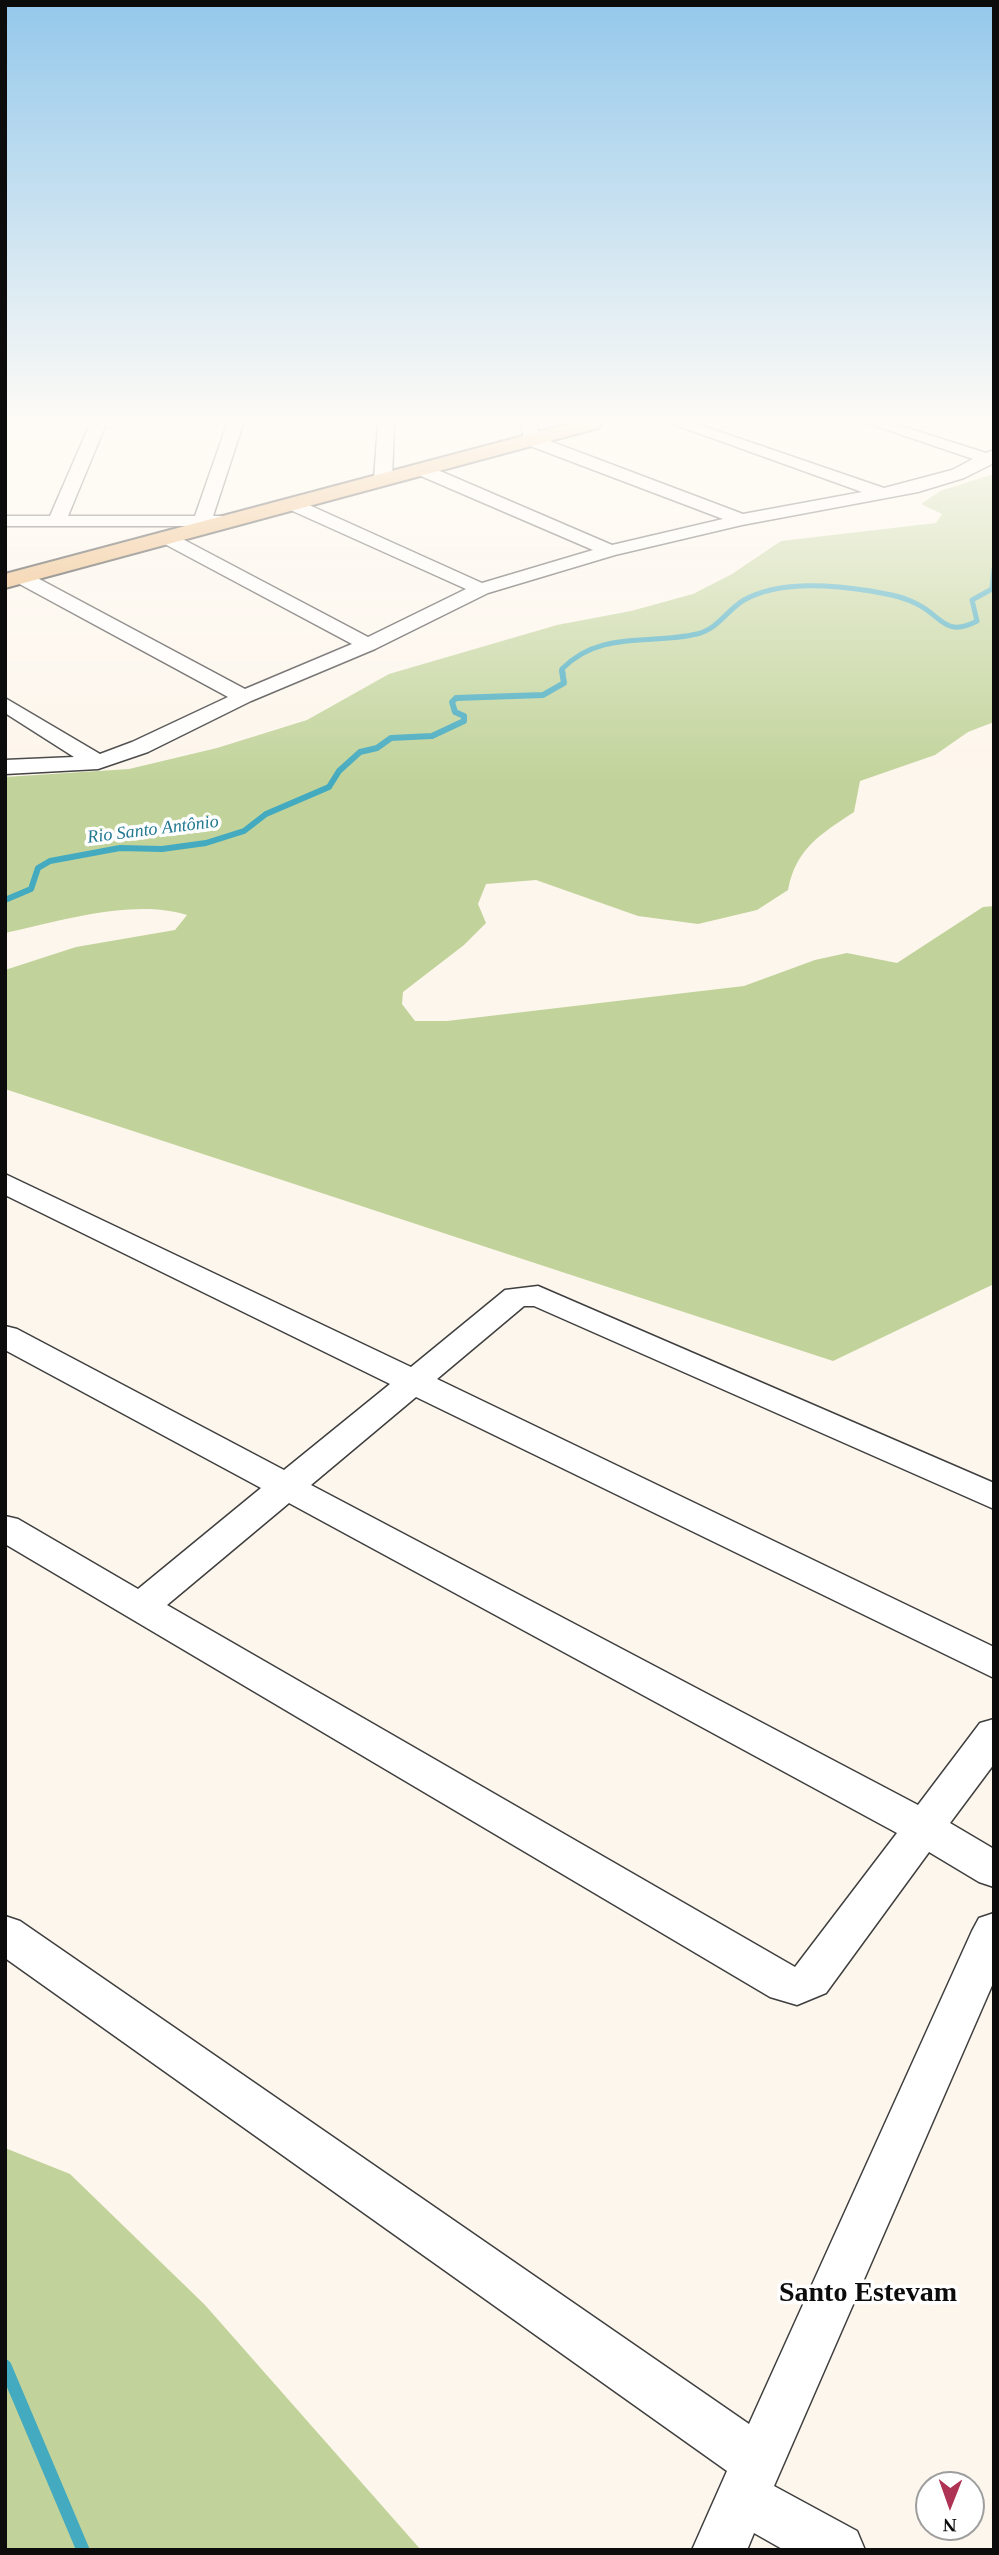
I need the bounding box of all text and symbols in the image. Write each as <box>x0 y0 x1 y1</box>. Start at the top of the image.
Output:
water label: Rio Santo Antônio <box>86 811 220 849</box>
district label: Santo Estevam <box>779 2277 957 2311</box>
north arrow <box>915 2471 985 2541</box>
text: N <box>943 2515 957 2536</box>

